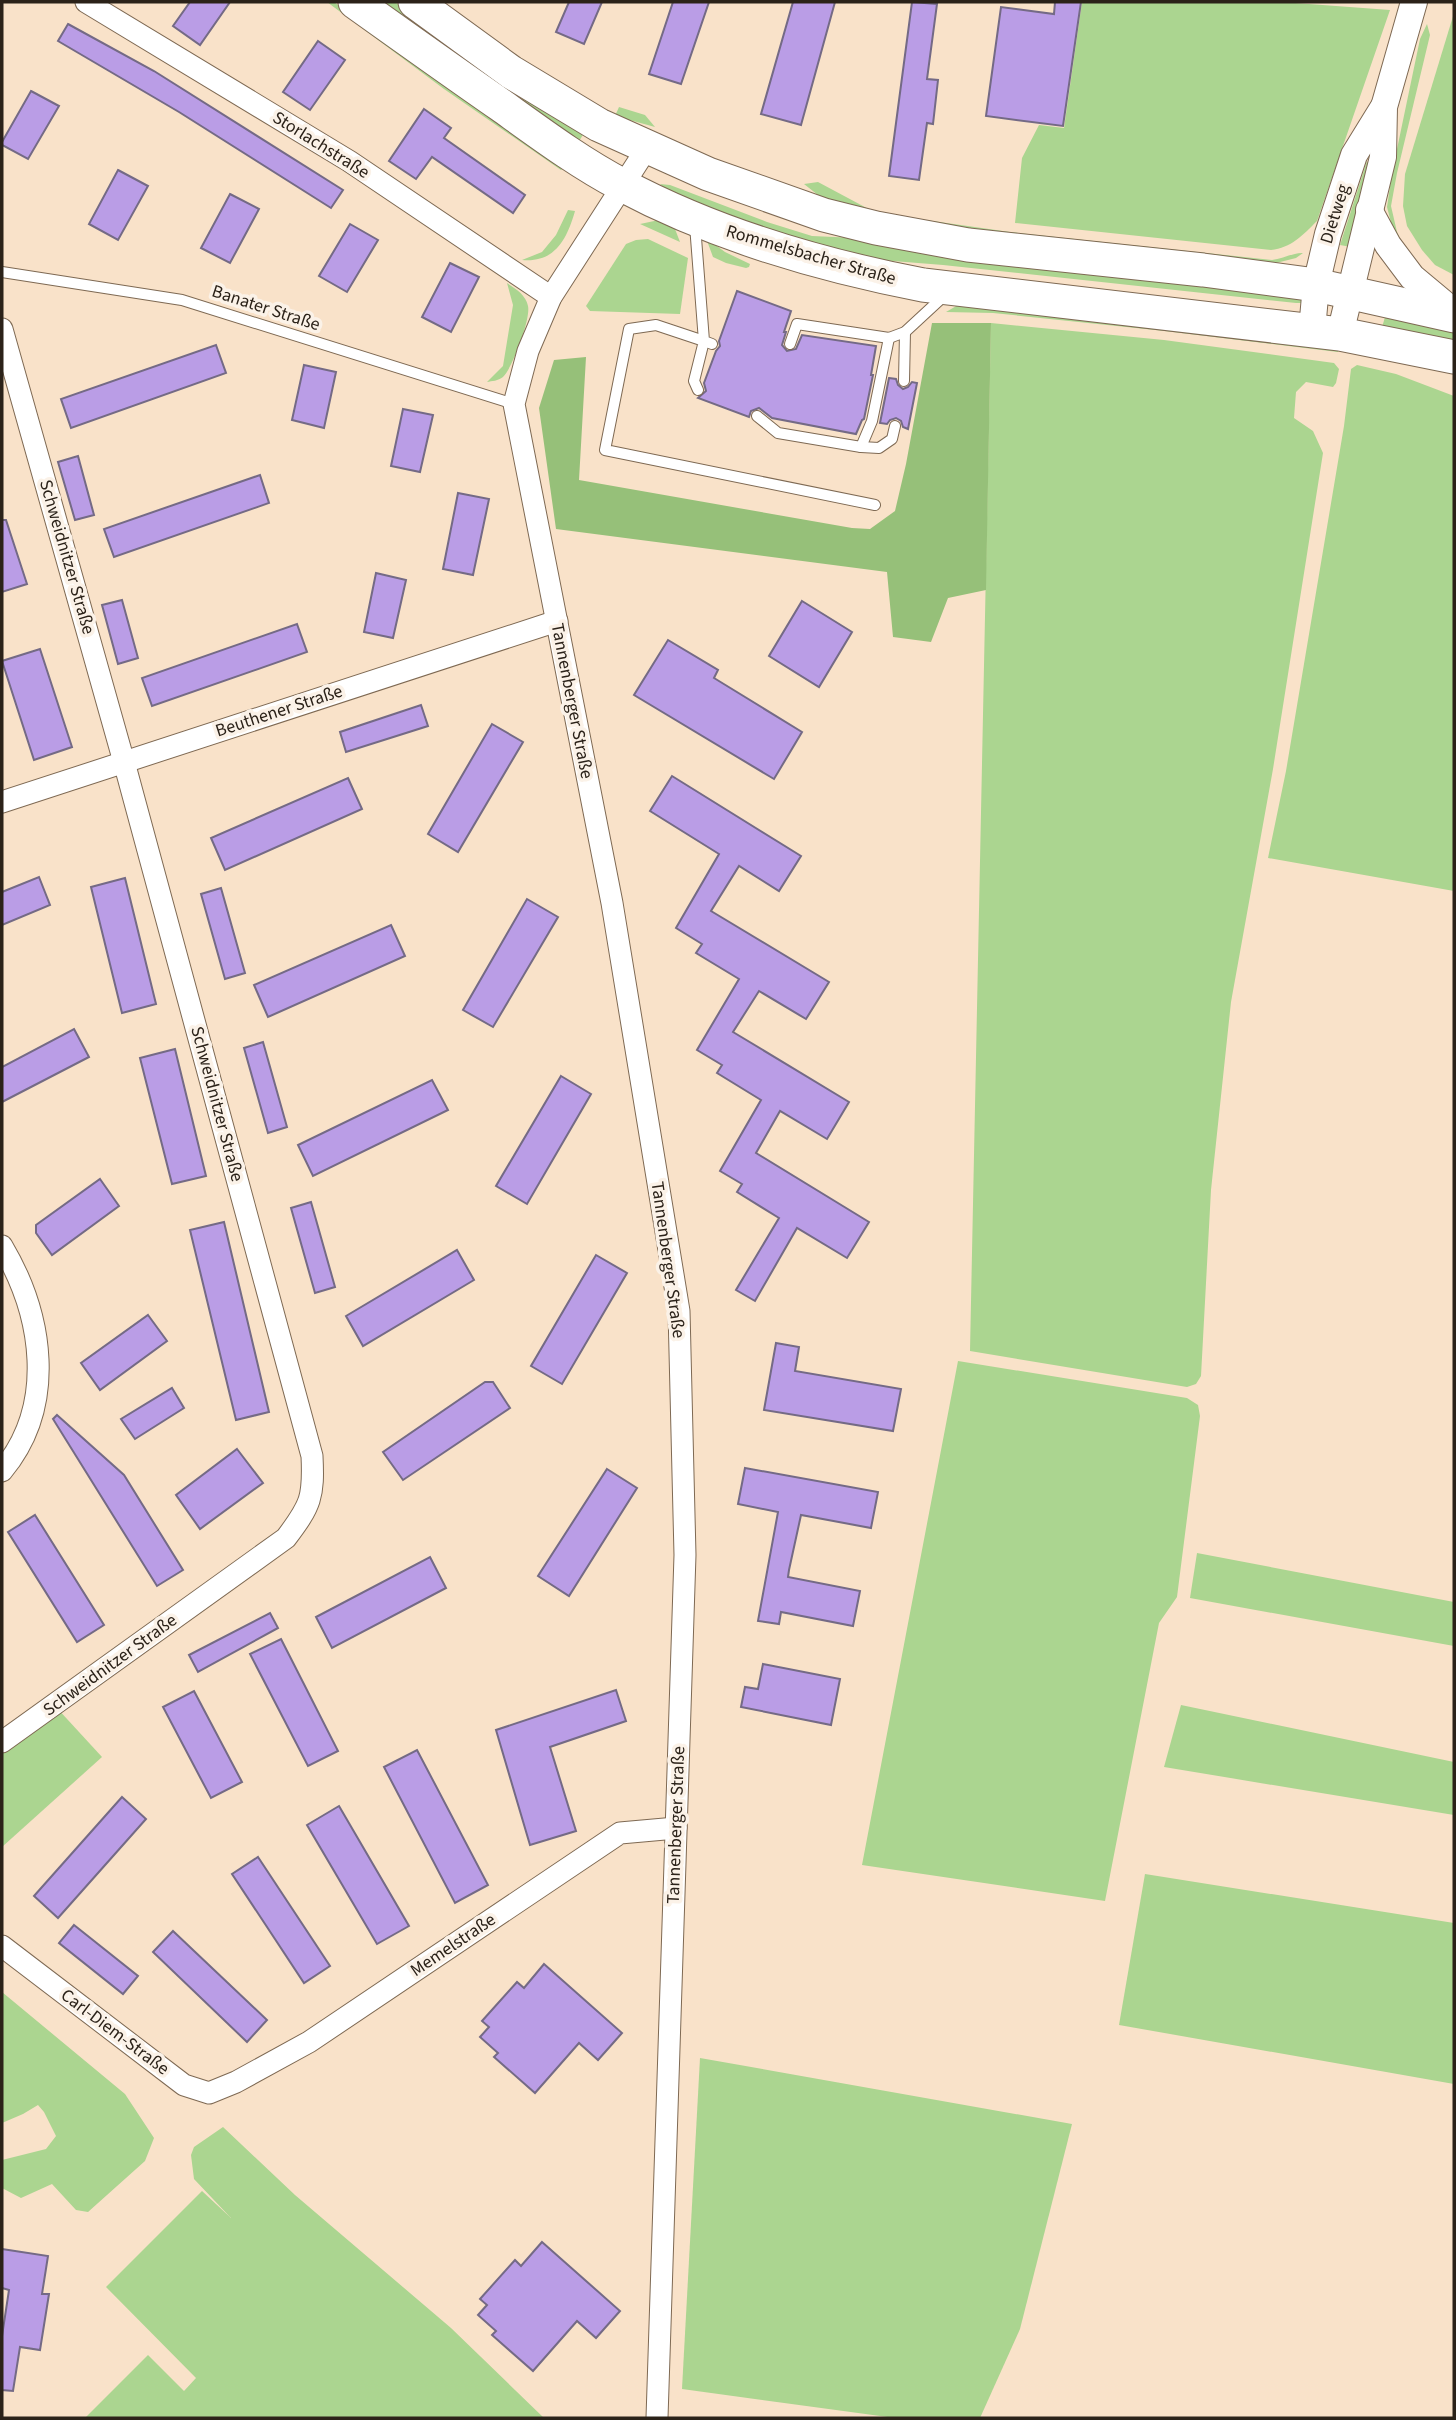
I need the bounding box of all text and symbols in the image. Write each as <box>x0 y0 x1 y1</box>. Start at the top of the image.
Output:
street label: Storlachstraße <box>268 105 374 185</box>
street label: Dietweg <box>1314 181 1356 247</box>
street label: Rommelsbacher Straße <box>723 219 899 291</box>
street label: Banater Straße <box>209 279 323 337</box>
street label: Schweidnitzer Straße <box>33 477 101 637</box>
street label: Tannenberger Straße <box>545 621 599 781</box>
street label: Beuthener Straße <box>212 679 346 743</box>
street label: Schweidnitzer Straße <box>184 1024 250 1185</box>
street label: Tannenberger Straße <box>645 1180 691 1340</box>
street label: Schweidnitzer Straße <box>38 1608 182 1722</box>
street label: Tannenberger Straße <box>661 1746 691 1904</box>
street label: Memelstraße <box>405 1907 501 1983</box>
street label: Carl-Diem-Straße <box>56 1983 174 2081</box>

